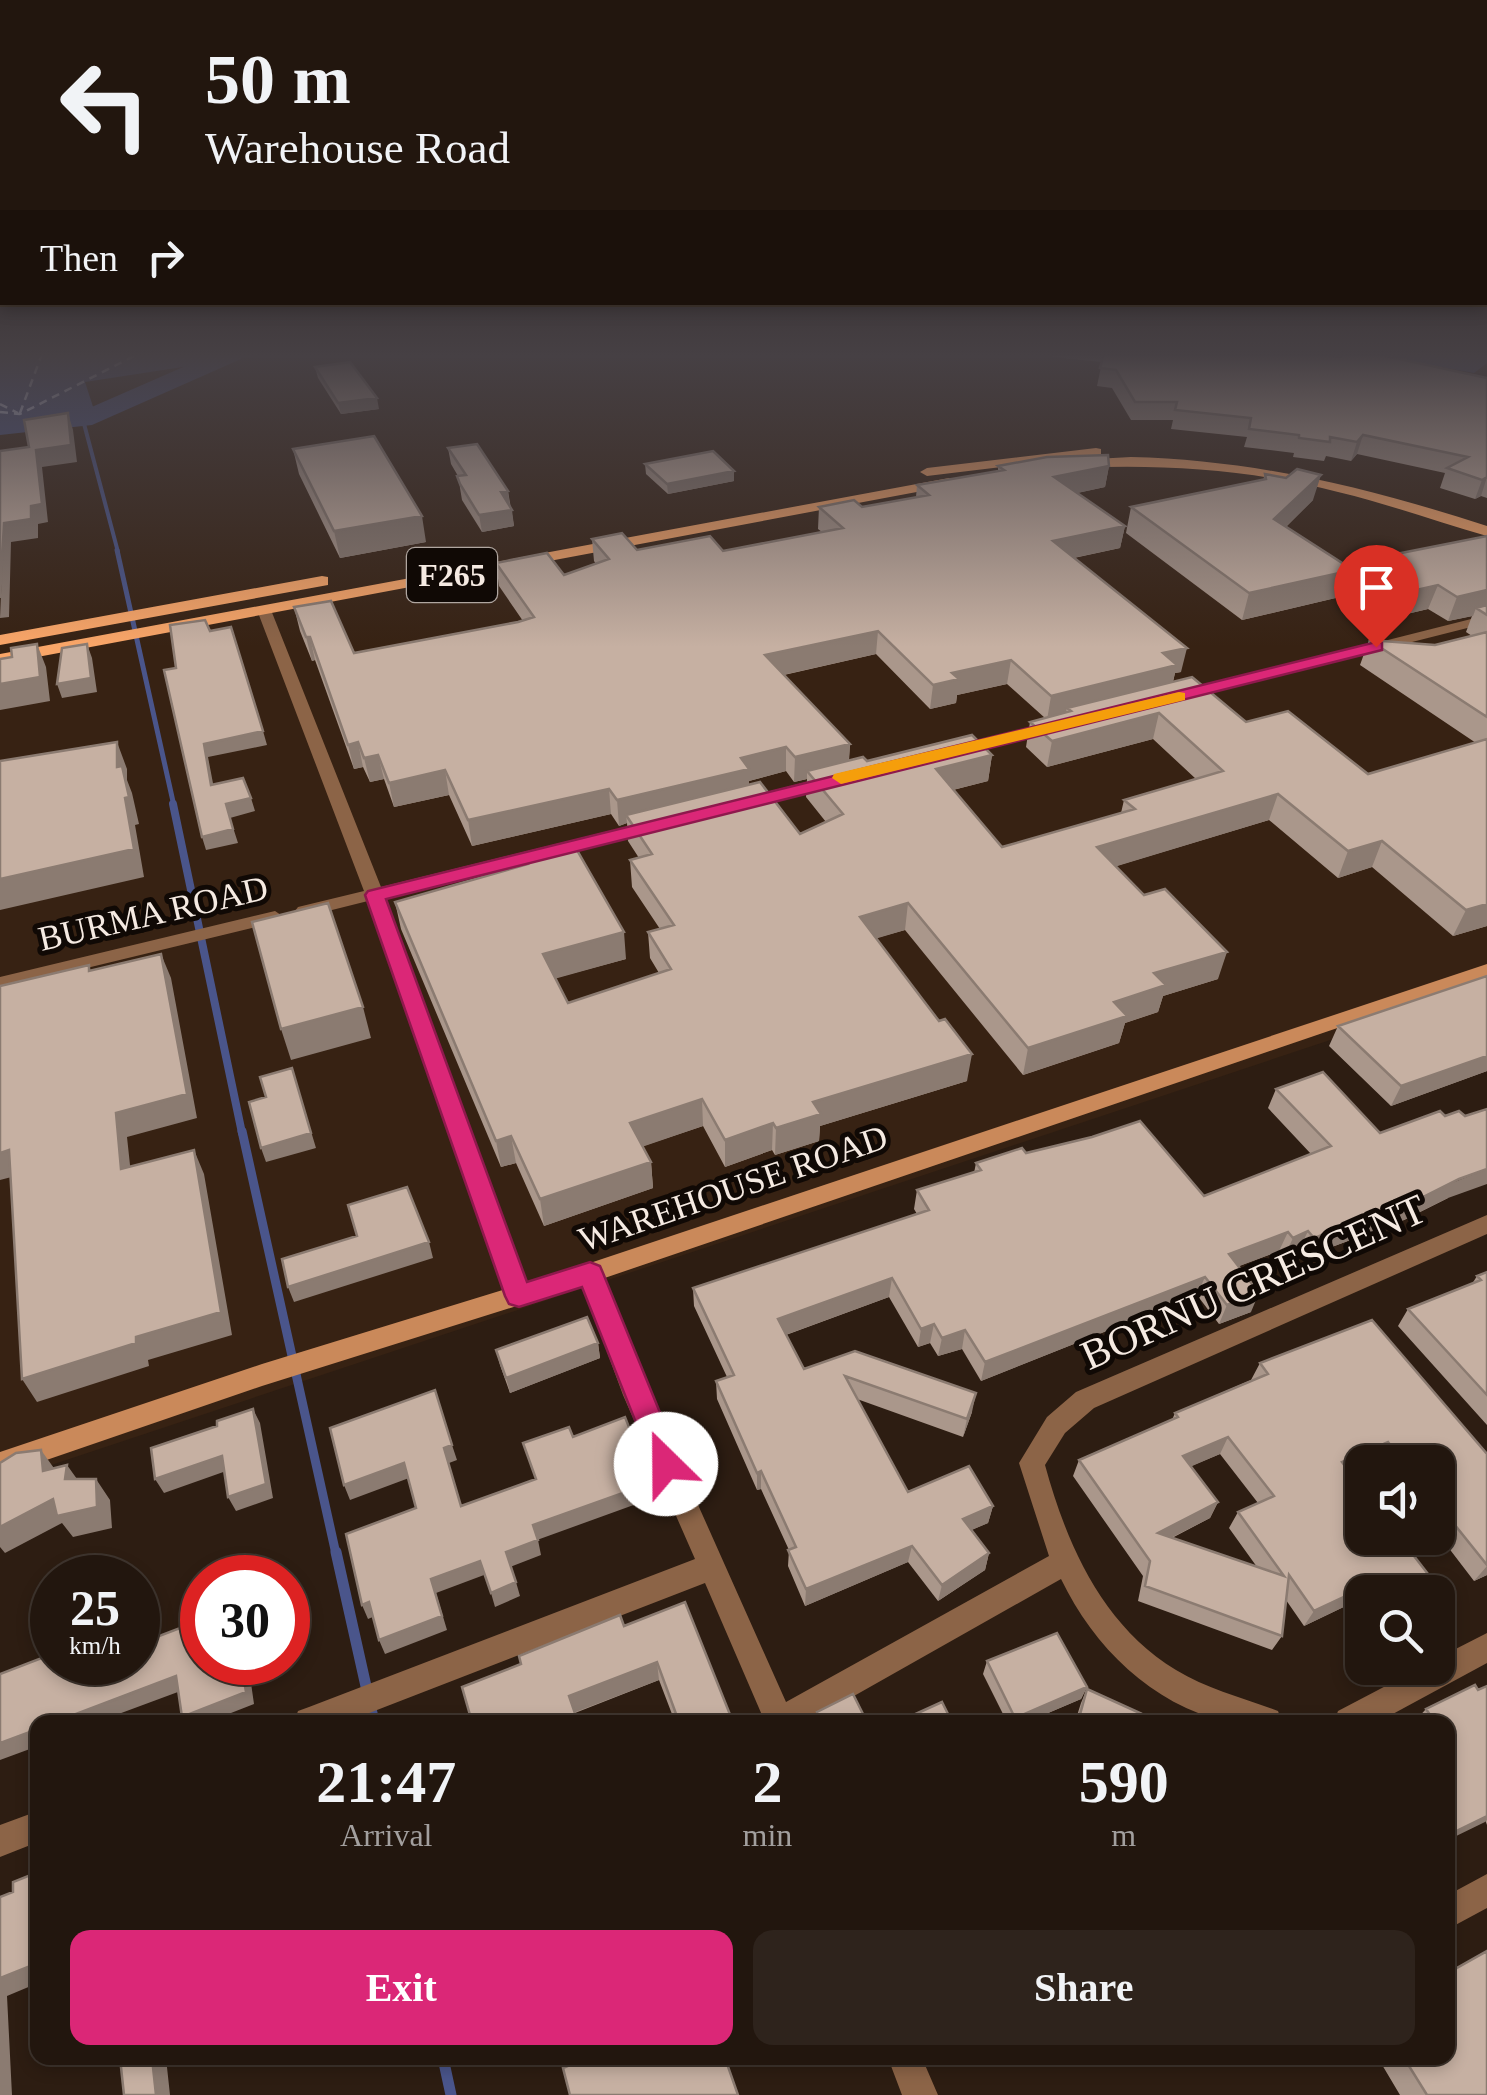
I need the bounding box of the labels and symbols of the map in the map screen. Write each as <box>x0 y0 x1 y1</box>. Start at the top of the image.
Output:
pin <box>1334 545 1419 648</box>
road number: F265 <box>407 548 497 602</box>
street label: BURMA ROAD <box>35 868 272 959</box>
street label: WAREHOUSE ROAD <box>574 1117 893 1260</box>
street label: BORNU CRESCENT <box>1074 1185 1433 1379</box>
position arrow <box>614 1412 718 1516</box>
speed limit sign: 30 <box>180 1555 310 1685</box>

